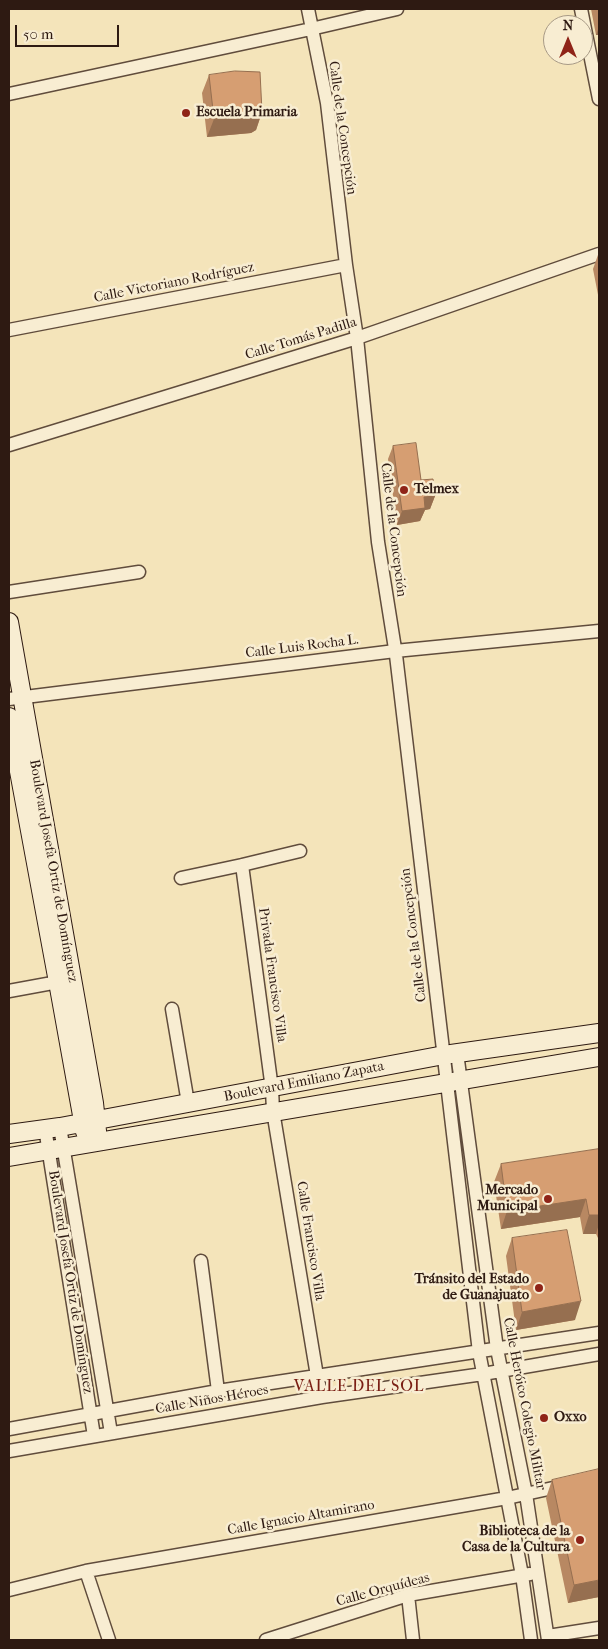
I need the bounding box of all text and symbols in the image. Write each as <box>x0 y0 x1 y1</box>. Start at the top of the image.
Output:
scale bar <box>18 15 121 47</box>
north arrow <box>543 15 593 65</box>
text: N <box>563 17 573 34</box>
text: 50 m <box>23 25 53 43</box>
street label: Calle de la Concepción <box>324 60 360 196</box>
place label: Escuela Primaria <box>196 105 297 121</box>
marker: Escuela Primaria <box>180 107 192 119</box>
street label: Calle Victoriano Rodríguez <box>92 259 256 307</box>
street label: Calle Tomás Padilla <box>243 314 359 364</box>
street label: Calle de la Concepción <box>376 462 410 598</box>
place label: Telmex <box>414 482 459 498</box>
marker: Telmex <box>398 484 410 496</box>
street label: Calle Luis Rocha L. <box>245 632 359 662</box>
street label: Boulevard Josefa Ortiz de Domínguez <box>25 758 81 984</box>
street label: Calle de la Concepción <box>397 867 431 1003</box>
street label: Privada Francisco Villa <box>254 907 290 1043</box>
street label: Boulevard Emiliano Zapata <box>223 1058 385 1106</box>
street label: Boulevard Josefa Ortiz de Domínguez <box>44 1169 96 1395</box>
street label: Calle Francisco Villa <box>292 1180 328 1302</box>
place label: Mercado Municipal <box>477 1183 538 1216</box>
marker: Mercado Municipal <box>542 1193 554 1205</box>
place label: Tránsito del Estado de Guanajuato <box>414 1272 529 1304</box>
marker: Tránsito del Estado de Guanajuato <box>533 1282 545 1294</box>
street label: Calle Heróico Colegio Militar <box>499 1316 549 1492</box>
district label: VALLE DEL SOL <box>292 1377 426 1397</box>
street label: Calle Niños Héroes <box>154 1382 270 1418</box>
place label: Oxxo <box>554 1410 587 1426</box>
marker: Oxxo <box>538 1412 550 1424</box>
street label: Calle Ignacio Altamirano <box>226 1497 376 1539</box>
place label: Biblioteca de la Casa de la Cultura <box>462 1524 570 1556</box>
marker: Biblioteca de la Casa de la Cultura <box>574 1534 586 1546</box>
street label: Calle Orquídeas <box>335 1569 431 1611</box>

